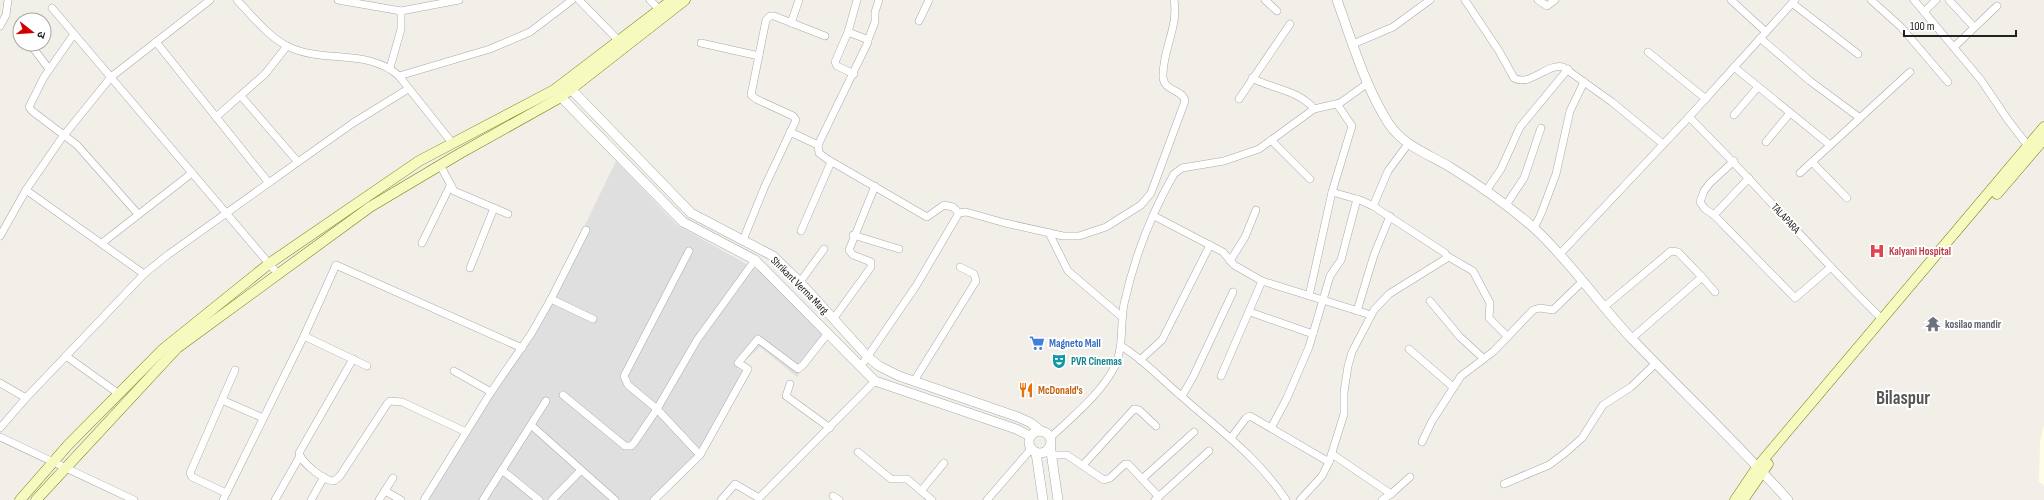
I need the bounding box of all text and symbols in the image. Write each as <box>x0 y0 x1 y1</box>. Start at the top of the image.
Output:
north arrow <box>12 12 52 52</box>
scale bar <box>1904 12 2016 38</box>
text: 100 m <box>1910 19 1935 34</box>
text: उ <box>34 30 48 40</box>
street label: TALAPARA <box>1768 201 1803 236</box>
hospital icon: Kalyani Hospital <box>1868 242 1886 260</box>
place label: Kalyani Hospital <box>1889 245 1951 258</box>
street label: Shrikant Verma Marg <box>768 254 832 317</box>
temple icon: kosilao mandir <box>1924 315 1942 333</box>
place label: kosilao mandir <box>1945 318 2002 331</box>
supermarket icon: Magneto Mall <box>1028 334 1046 352</box>
place label: Magneto Mall <box>1049 337 1101 350</box>
theatre icon: PVR Cinemas <box>1050 352 1068 370</box>
place label: PVR Cinemas <box>1071 355 1122 368</box>
restaurant icon: McDonald's <box>1017 381 1035 399</box>
place label: McDonald's <box>1038 384 1083 397</box>
district label: Bilaspur <box>1876 387 1930 410</box>

